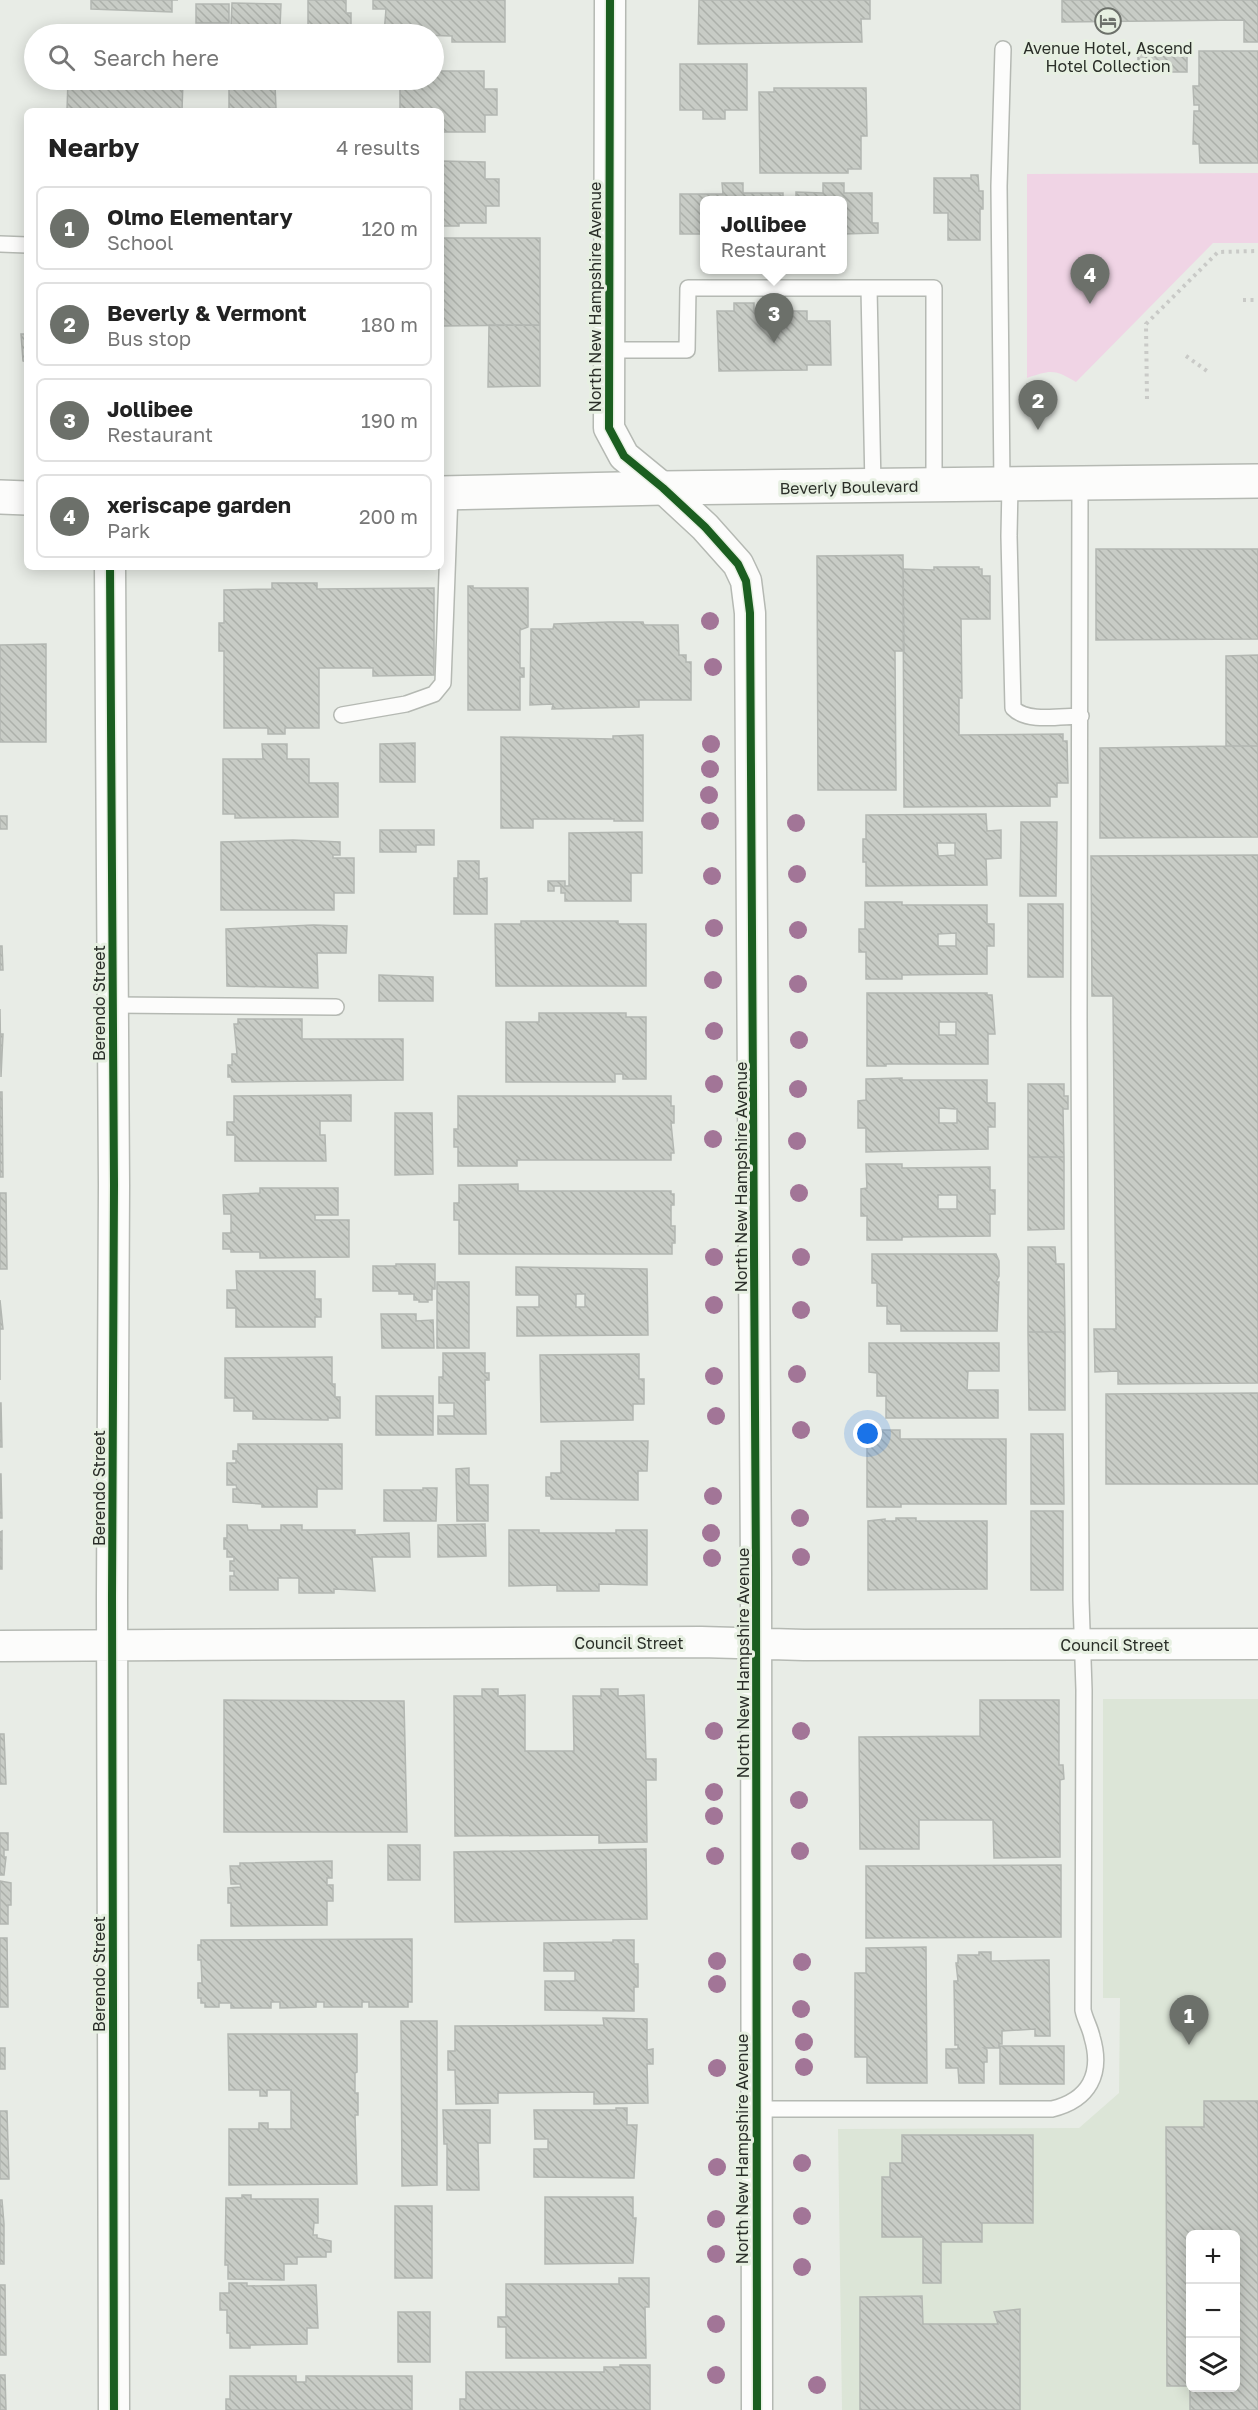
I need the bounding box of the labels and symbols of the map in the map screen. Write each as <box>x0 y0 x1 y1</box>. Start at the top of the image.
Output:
hotel icon: Avenue Hotel, Ascend Hotel Collection <box>1093 6 1123 36</box>
place label: Avenue Hotel, Ascend Hotel Collection <box>1023 38 1193 76</box>
street label: North New Hampshire Avenue <box>585 182 605 412</box>
pin: 4 <box>1070 254 1110 304</box>
pin: 3 <box>754 294 794 343</box>
pin: 2 <box>1018 380 1058 430</box>
street label: Beverly Boulevard <box>779 476 919 498</box>
street label: Berendo Street <box>89 945 109 1061</box>
street label: North New Hampshire Avenue <box>731 1062 751 1292</box>
your location <box>853 1419 882 1448</box>
street label: Berendo Street <box>89 1430 109 1546</box>
street label: North New Hampshire Avenue <box>733 1548 753 1778</box>
street label: Council Street <box>574 1633 684 1653</box>
street label: Council Street <box>1060 1635 1170 1655</box>
street label: Berendo Street <box>89 1916 109 2032</box>
pin: 1 <box>1170 1996 1208 2045</box>
street label: North New Hampshire Avenue <box>732 2034 752 2264</box>

